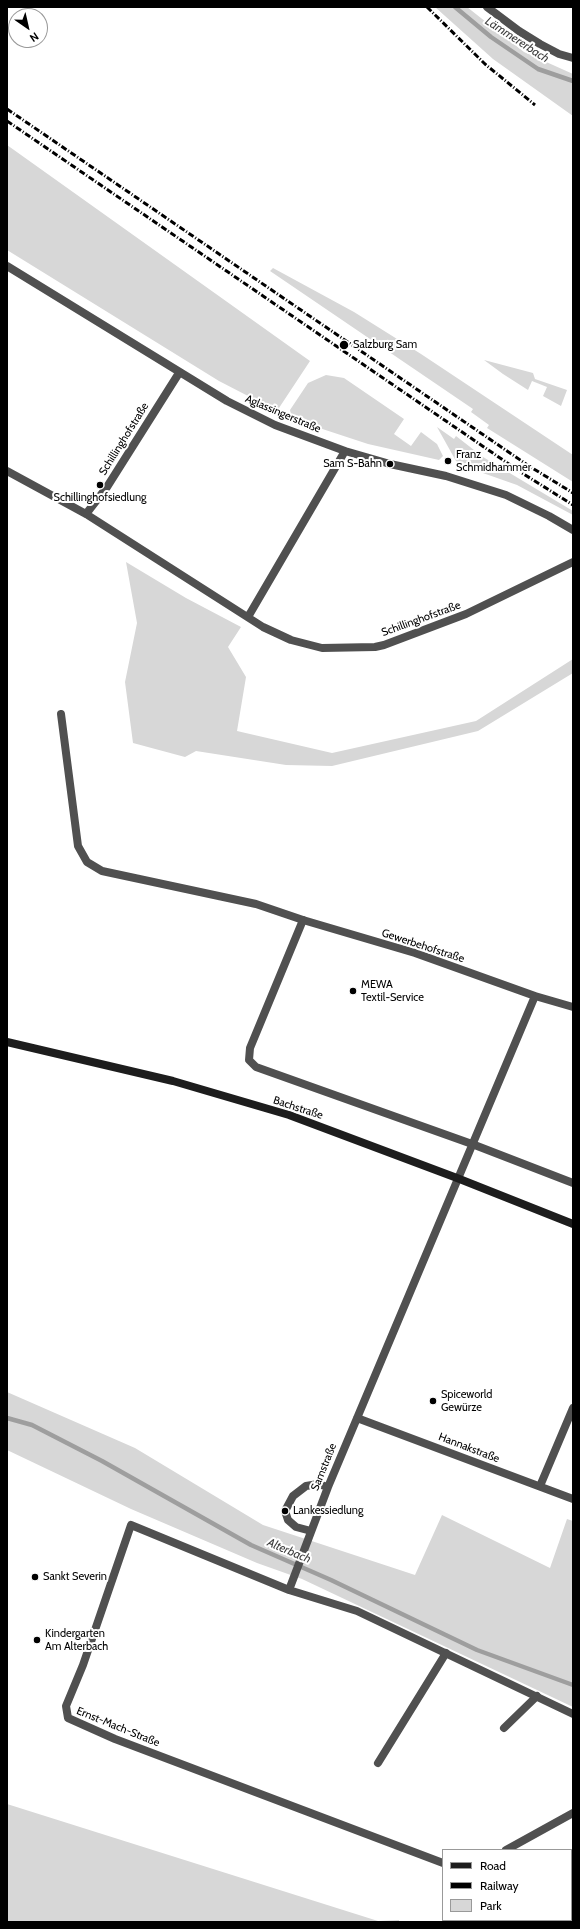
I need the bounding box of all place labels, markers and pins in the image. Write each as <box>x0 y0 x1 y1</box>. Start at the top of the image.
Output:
place label: Salzburg Sam <box>353 338 417 352</box>
marker: Salzburg Sam <box>338 339 350 351</box>
place label: Franz Schmidhammer <box>456 448 531 474</box>
marker: Franz Schmidhammer <box>443 456 453 466</box>
place label: Sam S-Bahn <box>323 457 382 471</box>
marker: Sam S-Bahn <box>385 459 395 469</box>
marker: Schillinghofsiedlung <box>95 480 105 490</box>
place label: Schillinghofsiedlung <box>53 491 147 505</box>
place label: MEWA Textil-Service <box>361 978 424 1004</box>
marker: MEWA Textil-Service <box>348 986 358 996</box>
place label: Spiceworld Gewürze <box>441 1388 492 1414</box>
marker: Spiceworld Gewürze <box>428 1396 438 1406</box>
place label: Lankessiedlung <box>293 1504 363 1518</box>
marker: Lankessiedlung <box>280 1506 290 1516</box>
place label: Sankt Severin <box>43 1570 107 1584</box>
marker: Sankt Severin <box>30 1572 40 1582</box>
place label: Kindergarten Am Alterbach <box>45 1627 108 1653</box>
marker: Kindergarten Am Alterbach <box>32 1635 42 1645</box>

